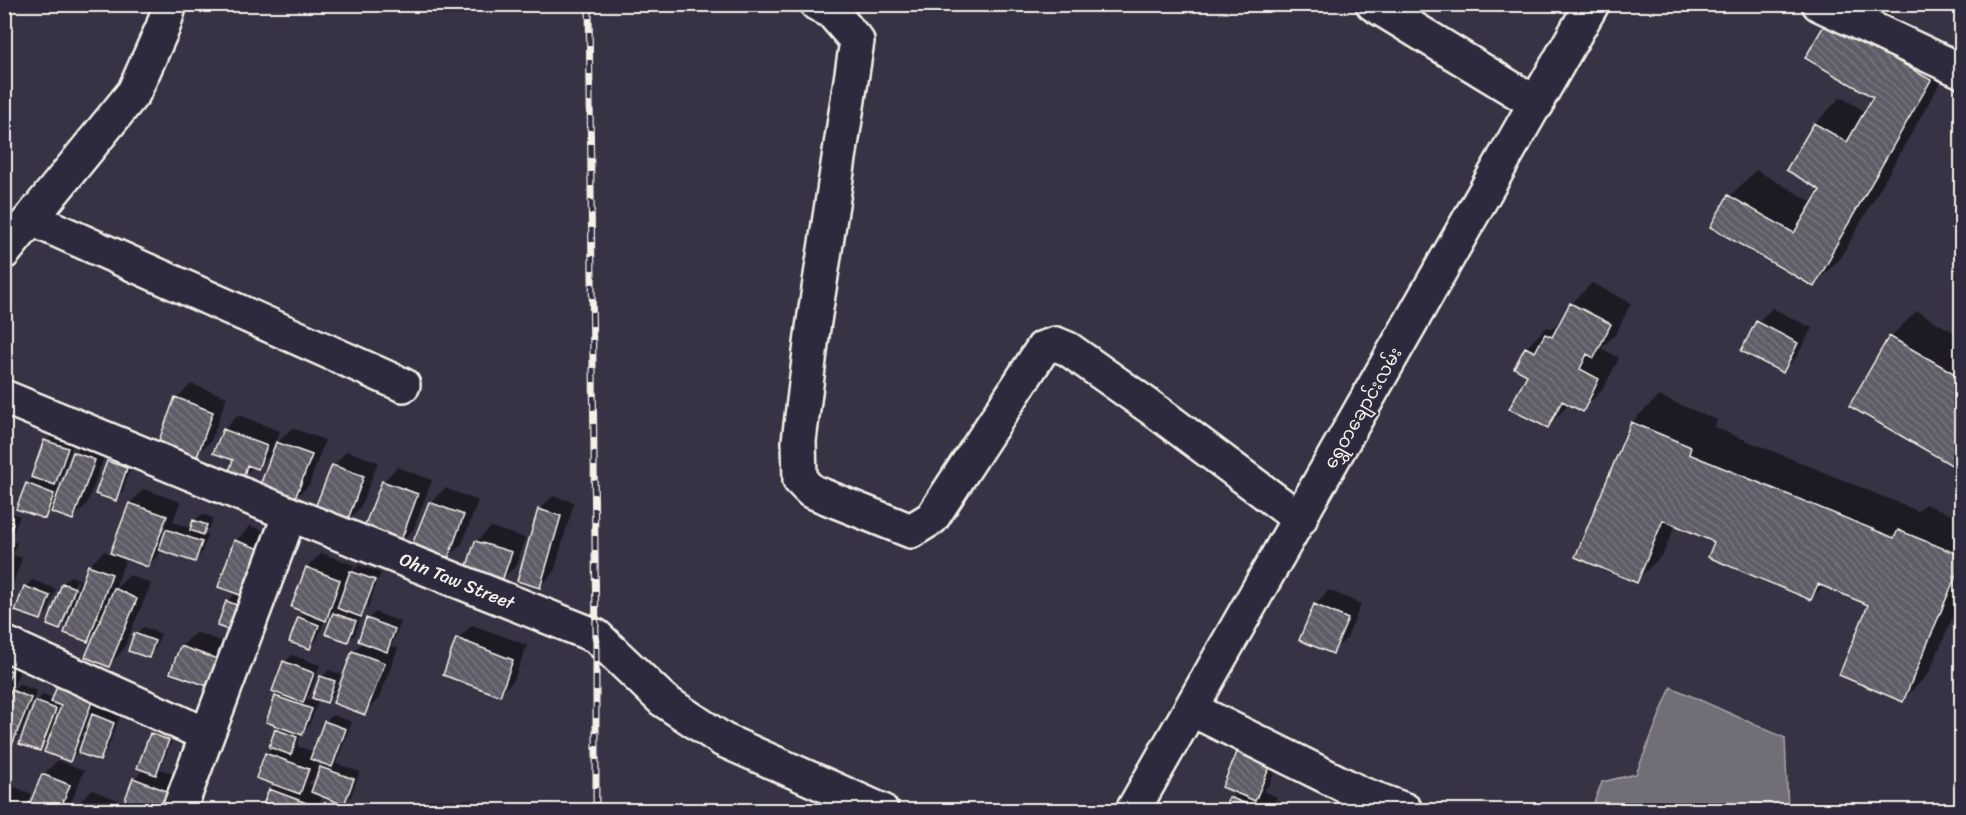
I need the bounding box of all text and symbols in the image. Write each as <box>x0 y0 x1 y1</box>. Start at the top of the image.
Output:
street label: ရွှေတချောင်းလမ်း <box>1315 341 1411 475</box>
street label: Ohn Taw Street <box>395 543 520 619</box>

